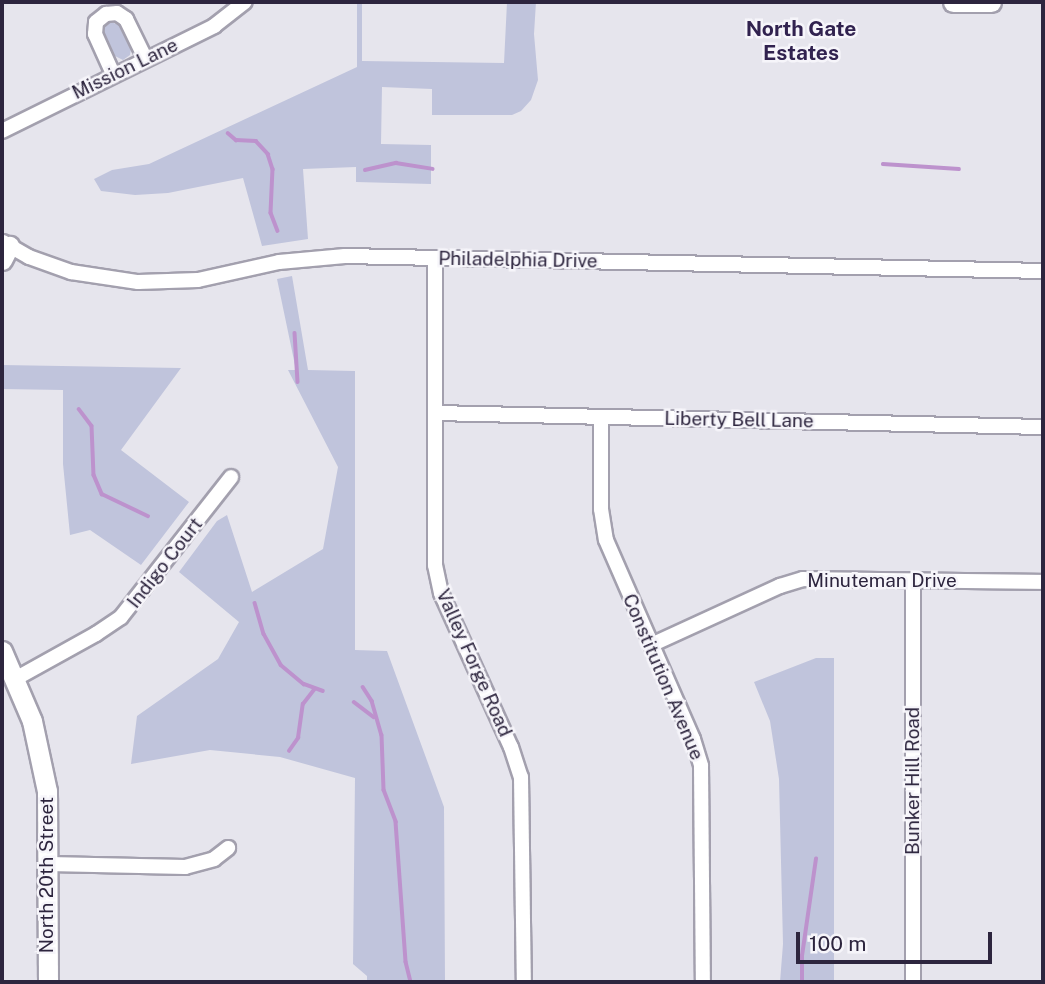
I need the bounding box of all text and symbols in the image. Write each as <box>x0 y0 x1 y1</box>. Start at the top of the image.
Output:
district label: North Gate Estates <box>746 16 856 66</box>
street label: Mission Lane <box>68 34 182 104</box>
street label: Philadelphia Drive <box>438 247 598 273</box>
street label: Liberty Bell Lane <box>664 407 814 433</box>
street label: Indigo Court <box>123 513 207 613</box>
street label: Minuteman Drive <box>807 570 957 592</box>
street label: Valley Forge Road <box>431 586 517 740</box>
street label: Constitution Avenue <box>618 591 708 763</box>
street label: Bunker Hill Road <box>902 707 924 855</box>
street label: North 20th Street <box>36 797 58 953</box>
scale bar <box>800 918 996 962</box>
text: 100 m <box>809 931 866 956</box>

